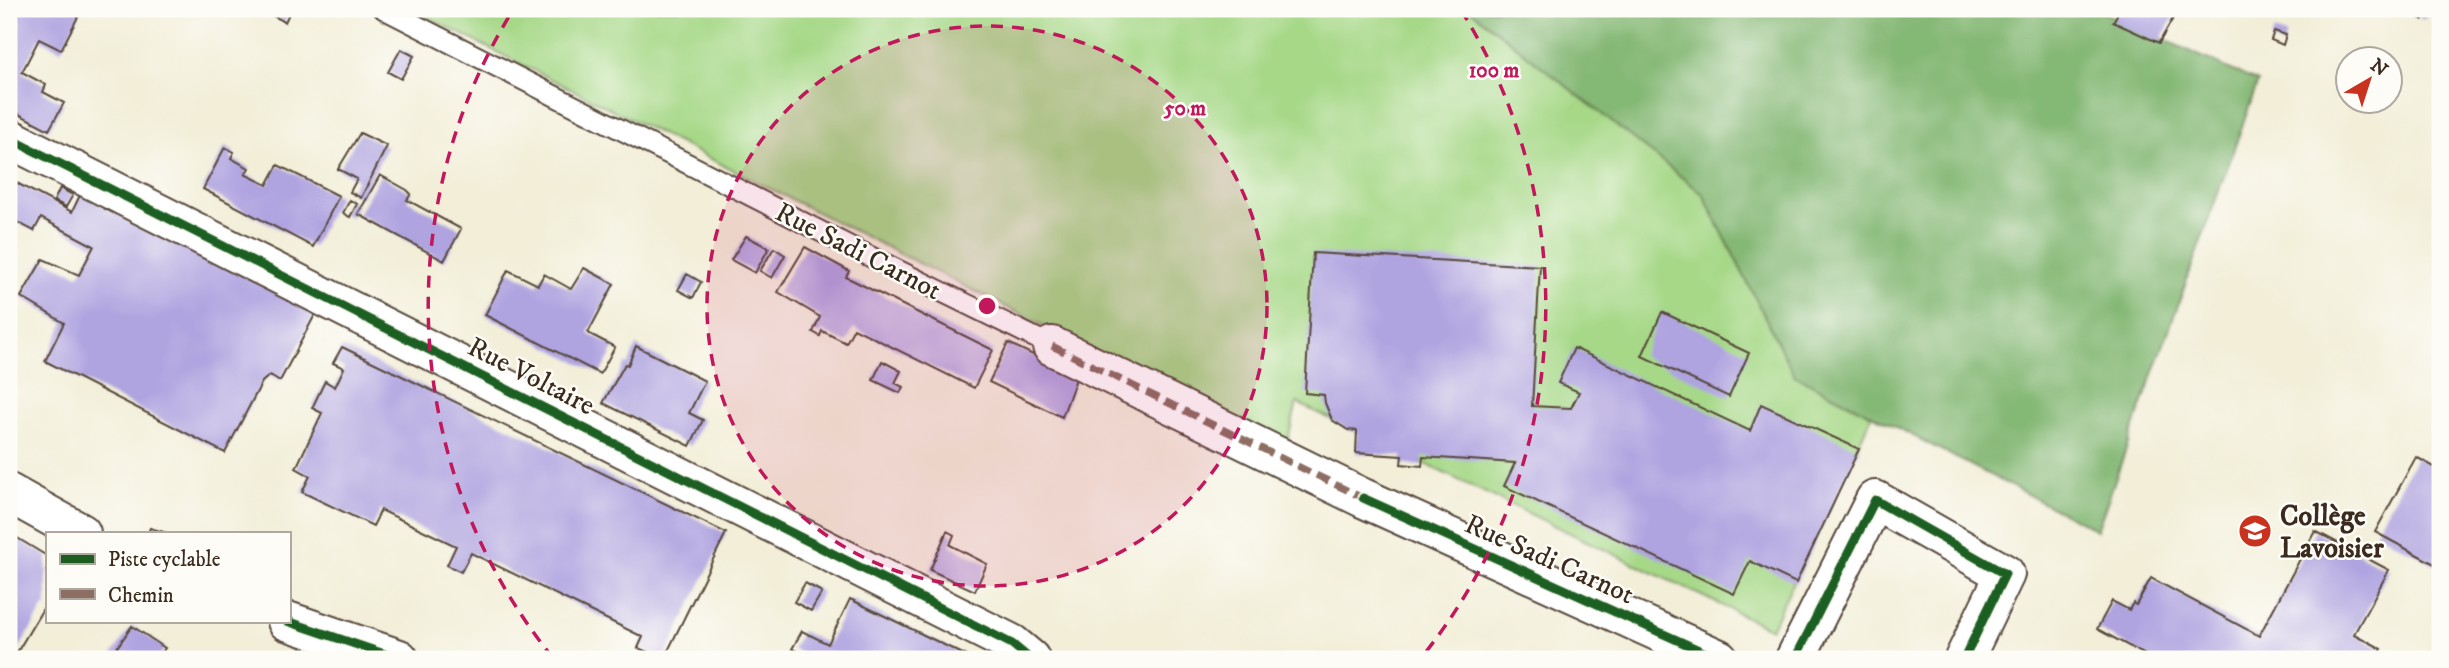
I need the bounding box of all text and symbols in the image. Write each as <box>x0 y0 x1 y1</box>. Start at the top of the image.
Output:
north arrow <box>2334 46 2404 116</box>
text: N <box>2365 54 2392 82</box>
text: 100 m <box>1469 58 1519 84</box>
text: 50 m <box>1163 96 1206 122</box>
street label: Rue Sadi Carnot <box>769 195 947 308</box>
centre of rings <box>975 294 999 318</box>
street label: Rue Voltaire <box>462 329 601 423</box>
place label: Collège Lavoisier <box>2280 499 2384 566</box>
street label: Rue Sadi Carnot <box>1459 506 1639 612</box>
school or university icon: Collège Lavoisier <box>2236 512 2274 550</box>
legend <box>46 532 290 622</box>
text: Piste cyclable <box>108 547 221 573</box>
text: Chemin <box>108 583 174 609</box>

